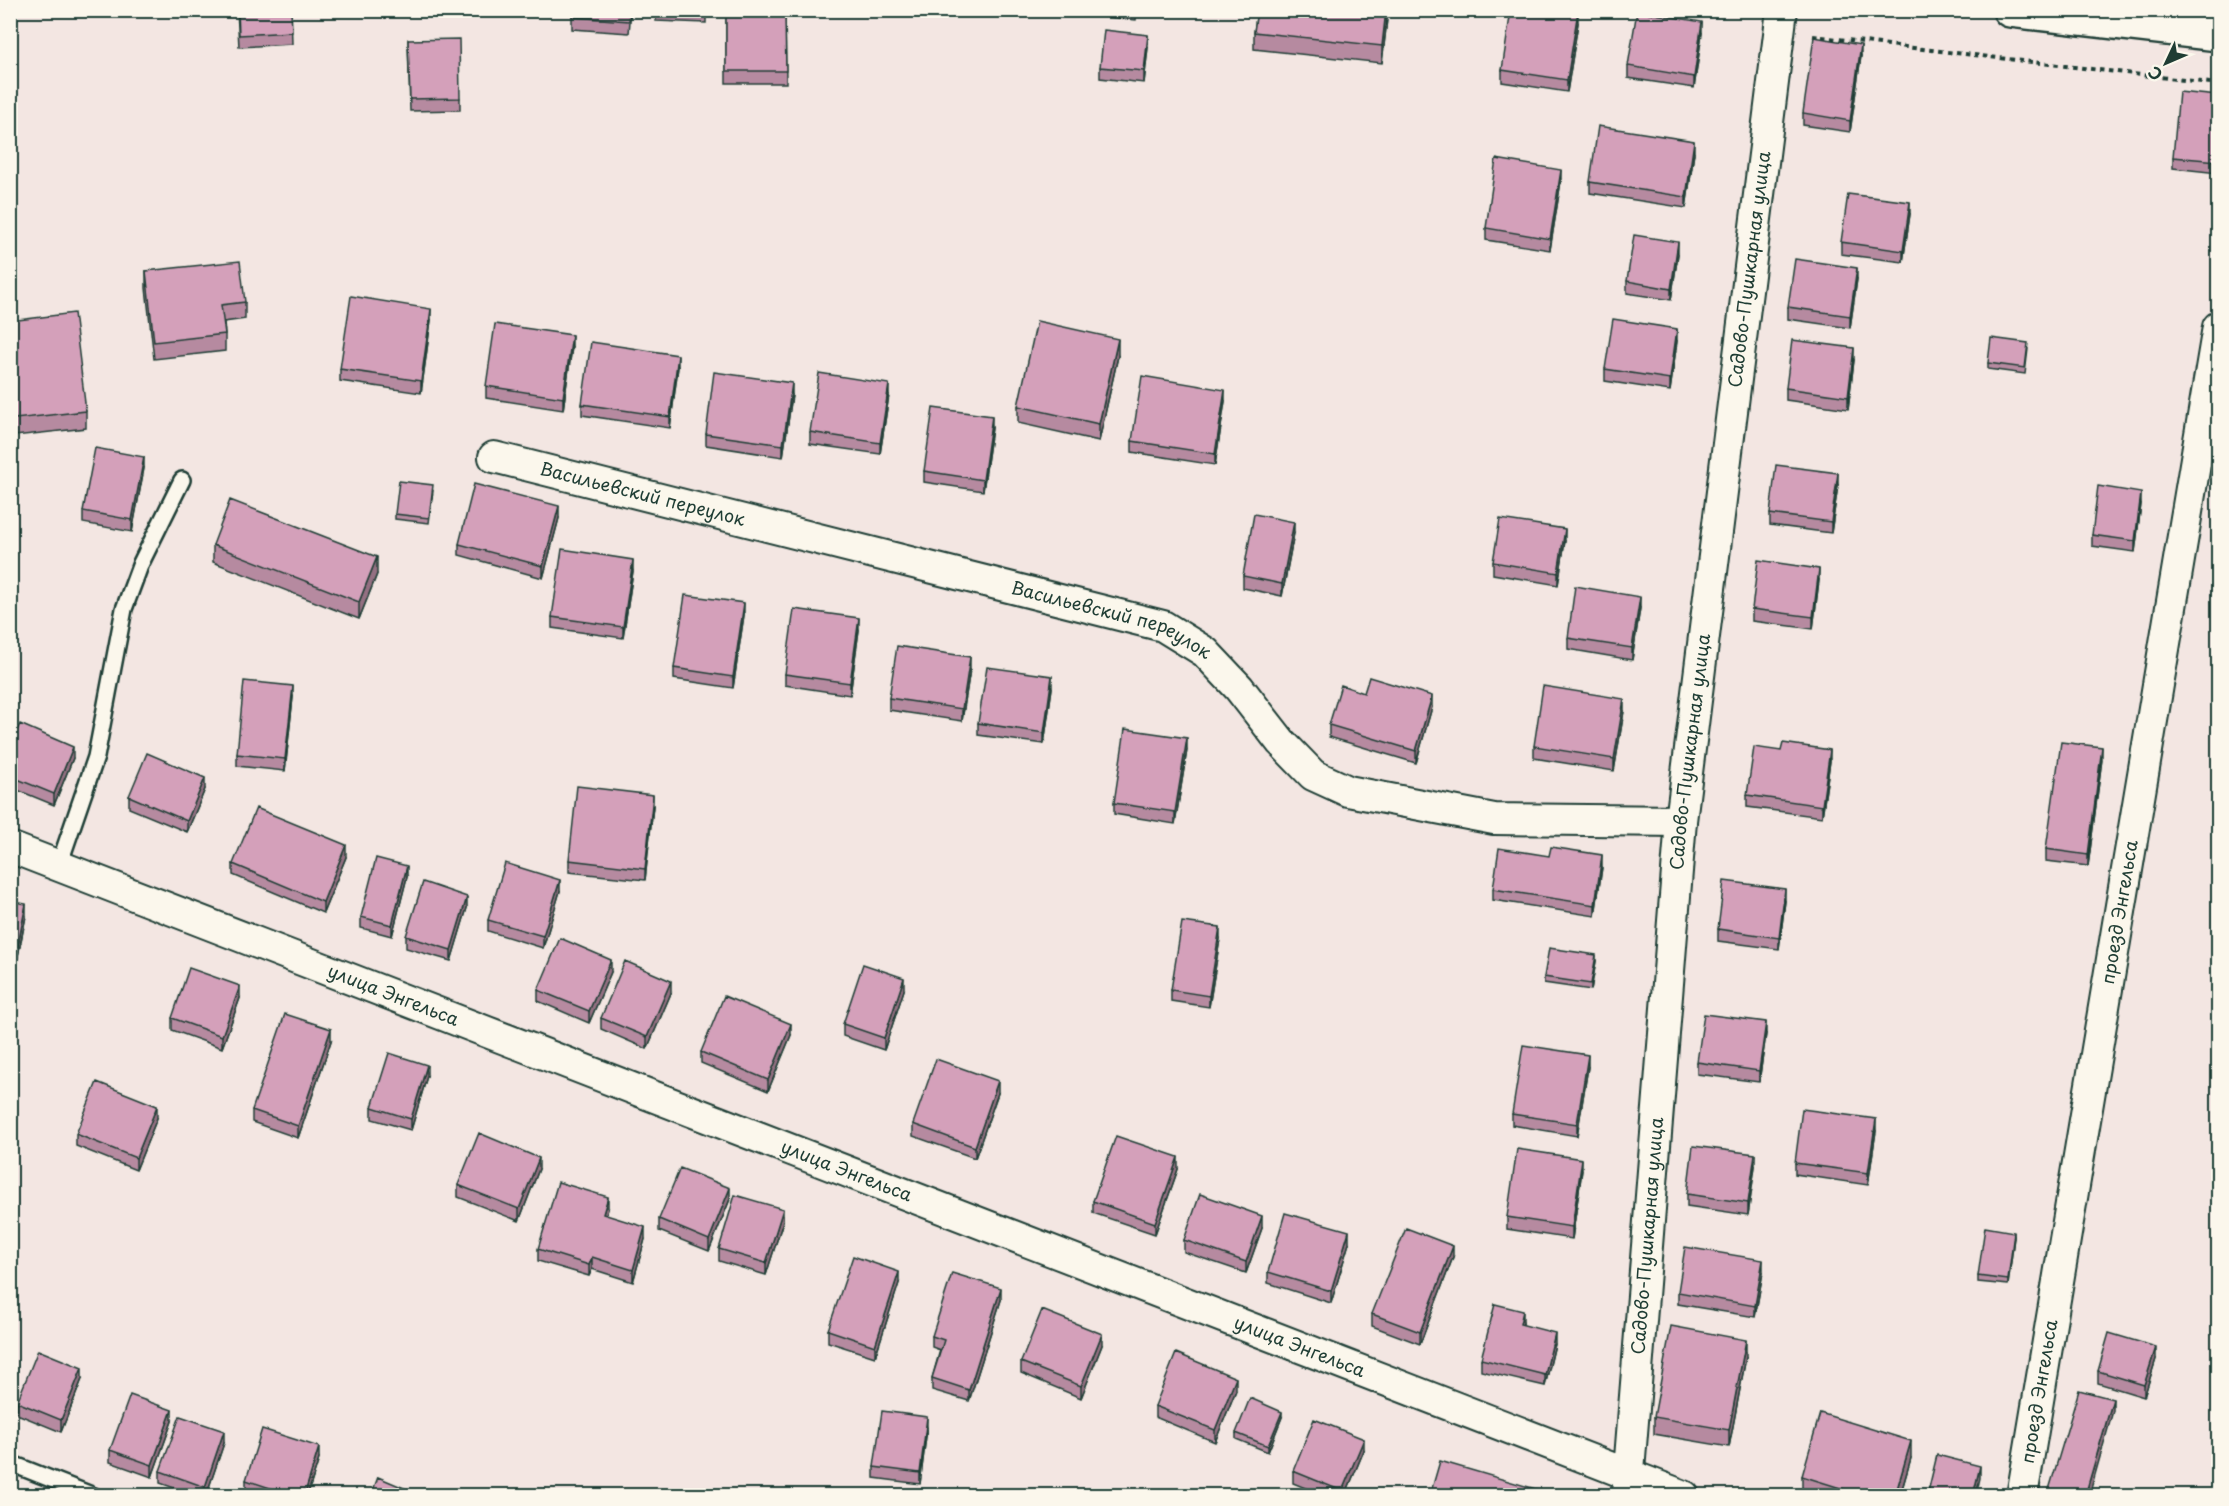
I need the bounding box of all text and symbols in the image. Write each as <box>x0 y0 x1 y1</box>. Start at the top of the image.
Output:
north arrow <box>2136 33 2196 93</box>
text: С <box>2142 61 2167 87</box>
street label: Садово-Пушкарная улица <box>1720 149 1776 389</box>
street label: Васильевский переулок <box>537 454 748 532</box>
street label: Васильевский переулок <box>1008 573 1217 665</box>
street label: Садово-Пушкарная улица <box>1662 631 1716 871</box>
street label: проезд Энгельса <box>2093 837 2144 986</box>
street label: улица Энгельса <box>324 956 464 1032</box>
street label: Садово-Пушкарная улица <box>1623 1115 1669 1355</box>
street label: улица Энгельса <box>777 1132 917 1208</box>
street label: улица Энгельса <box>1230 1308 1370 1383</box>
street label: проезд Энгельса <box>2013 1316 2064 1465</box>

